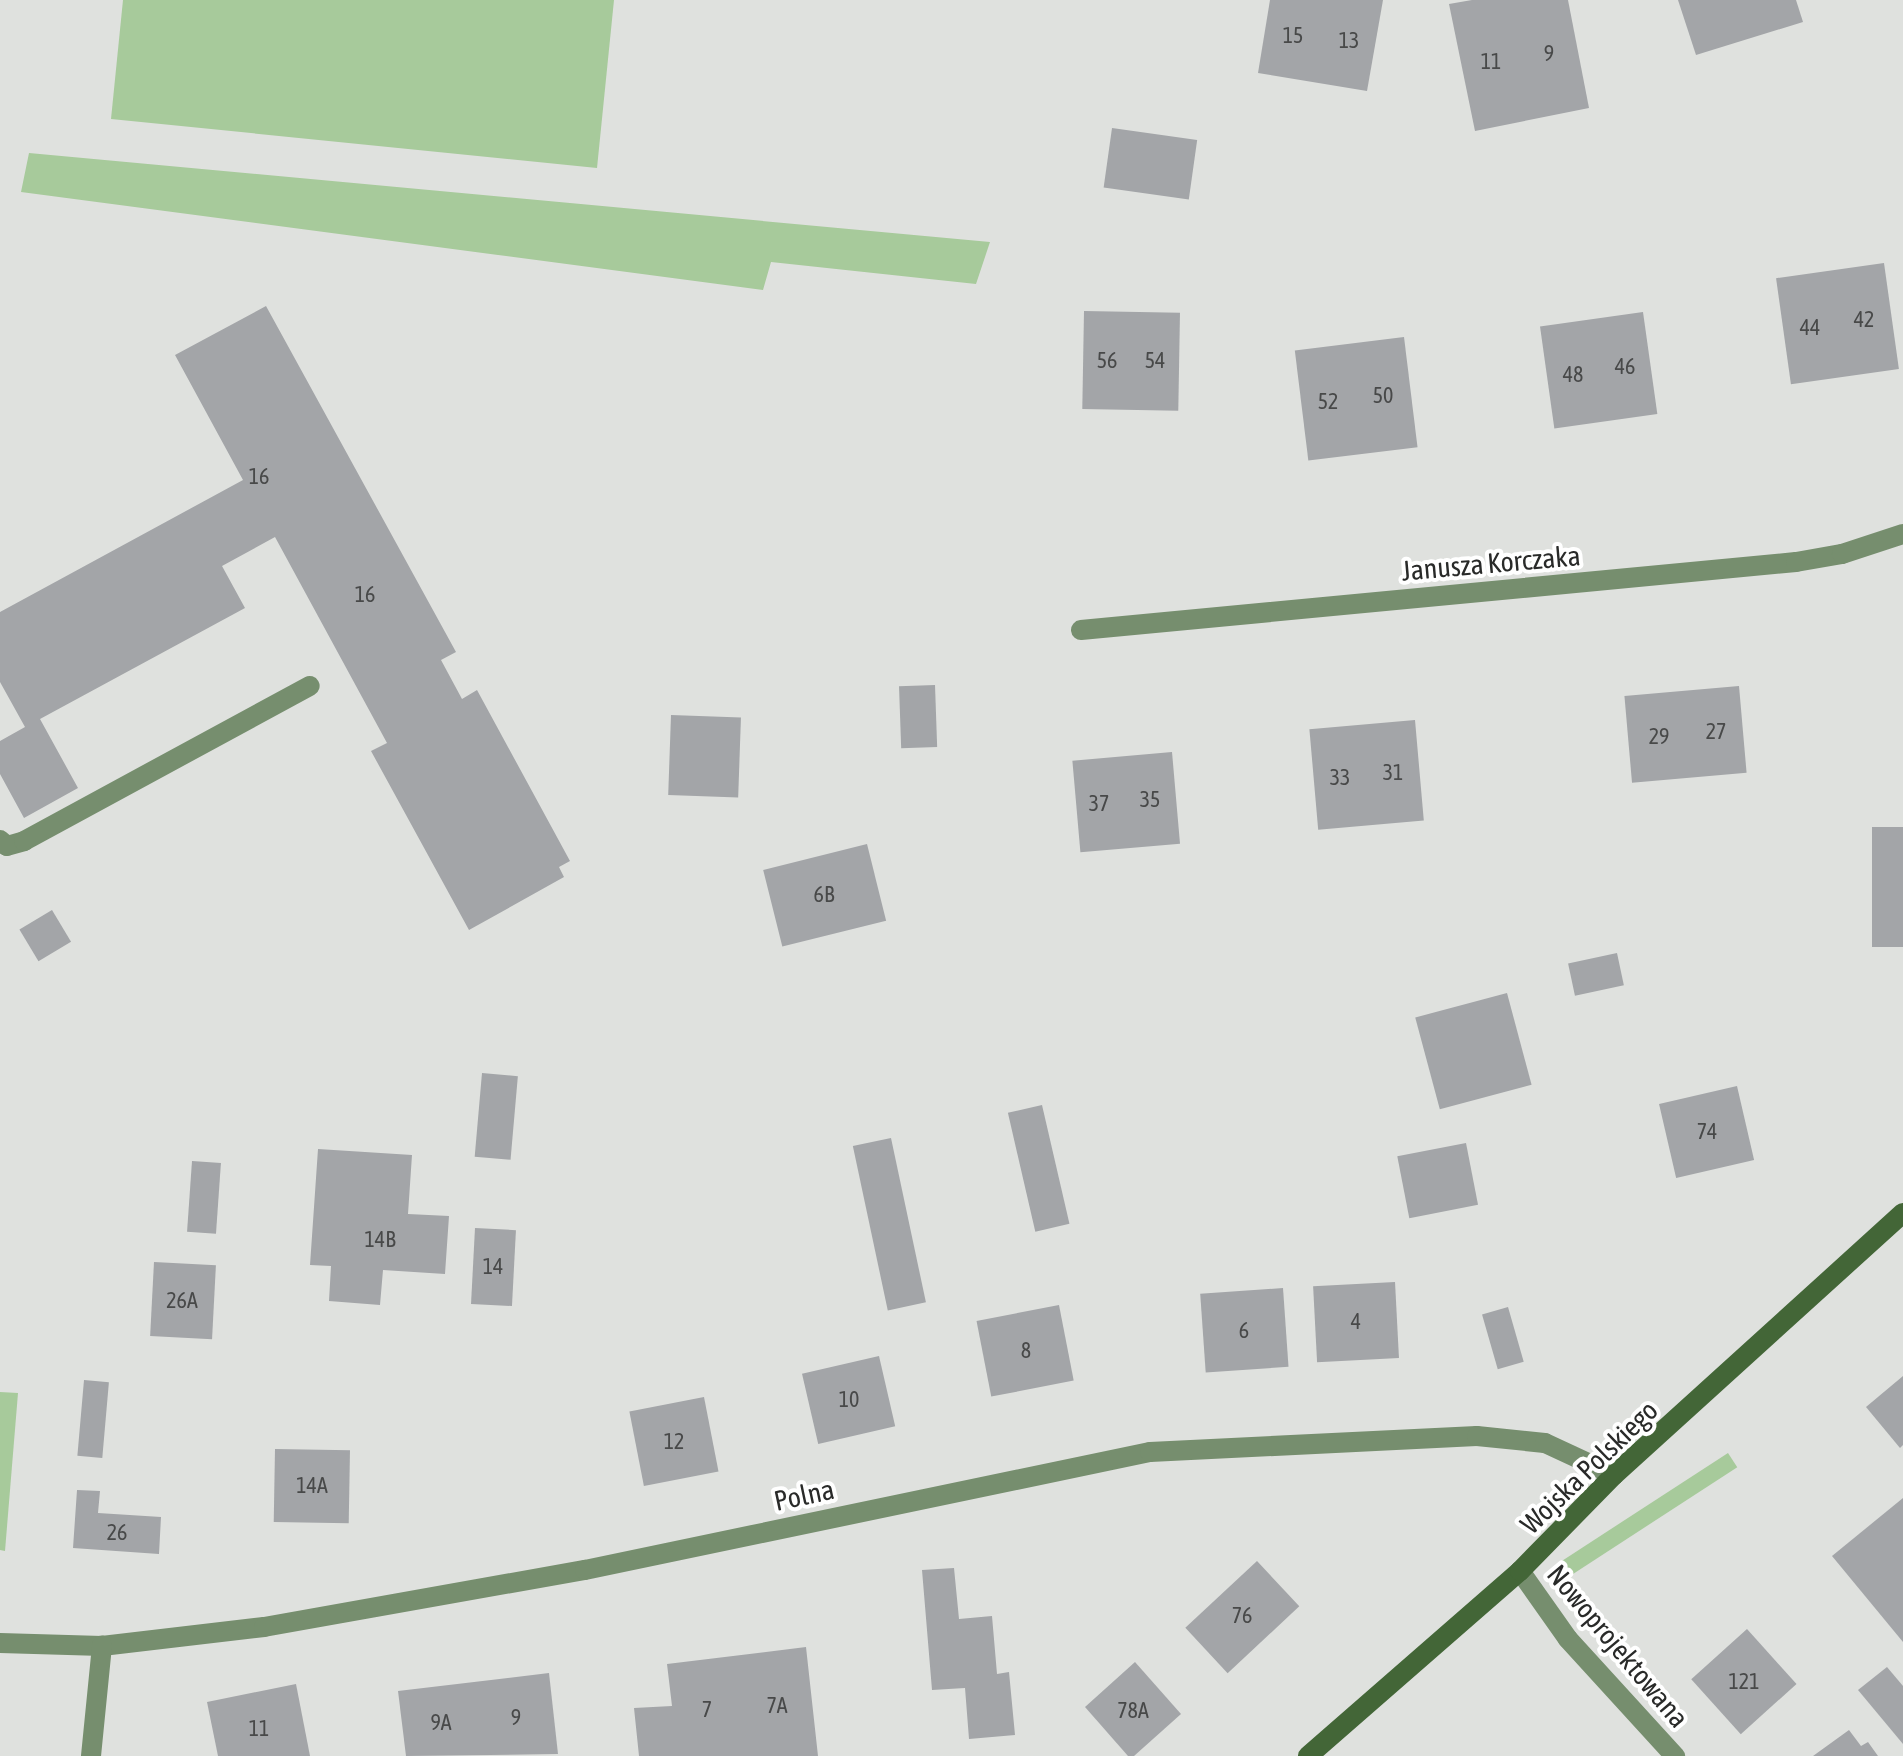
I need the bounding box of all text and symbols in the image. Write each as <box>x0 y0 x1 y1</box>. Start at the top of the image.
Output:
house number: 15 <box>1283 23 1303 49</box>
house number: 13 <box>1339 28 1359 54</box>
house number: 9 <box>1544 41 1554 67</box>
house number: 11 <box>1481 49 1501 75</box>
house number: 42 <box>1854 307 1874 333</box>
house number: 44 <box>1800 315 1820 341</box>
house number: 56 <box>1097 348 1117 374</box>
house number: 54 <box>1145 348 1165 374</box>
house number: 46 <box>1615 354 1635 380</box>
house number: 48 <box>1563 362 1583 388</box>
house number: 50 <box>1373 383 1393 409</box>
house number: 52 <box>1318 389 1338 415</box>
house number: 16 <box>249 464 269 490</box>
street label: Janusza Korczaka <box>1400 538 1582 588</box>
house number: 16 <box>355 582 375 608</box>
house number: 27 <box>1706 719 1726 745</box>
house number: 29 <box>1649 724 1669 750</box>
house number: 31 <box>1383 760 1403 786</box>
house number: 33 <box>1330 765 1350 791</box>
house number: 35 <box>1140 787 1160 813</box>
house number: 37 <box>1089 791 1109 817</box>
house number: 6B <box>814 882 834 908</box>
house number: 74 <box>1697 1119 1717 1145</box>
house number: 14B <box>364 1227 396 1253</box>
house number: 14 <box>483 1254 503 1280</box>
house number: 26A <box>166 1288 198 1314</box>
house number: 4 <box>1351 1309 1361 1335</box>
house number: 6 <box>1239 1318 1249 1344</box>
house number: 8 <box>1021 1338 1031 1364</box>
house number: 10 <box>839 1387 859 1413</box>
street label: Wojska Polskiego <box>1514 1393 1664 1541</box>
house number: 12 <box>664 1429 684 1455</box>
street label: Polna <box>771 1472 837 1518</box>
house number: 14A <box>296 1473 328 1499</box>
house number: 26 <box>107 1520 127 1546</box>
street label: Nowoprojektowana <box>1540 1558 1696 1734</box>
house number: 76 <box>1232 1603 1252 1629</box>
house number: 121 <box>1728 1669 1760 1695</box>
house number: 7A <box>766 1693 788 1719</box>
house number: 7 <box>702 1697 712 1723</box>
house number: 78A <box>1117 1698 1149 1724</box>
house number: 9 <box>511 1705 521 1731</box>
house number: 9A <box>430 1710 452 1736</box>
house number: 11 <box>249 1716 269 1742</box>

